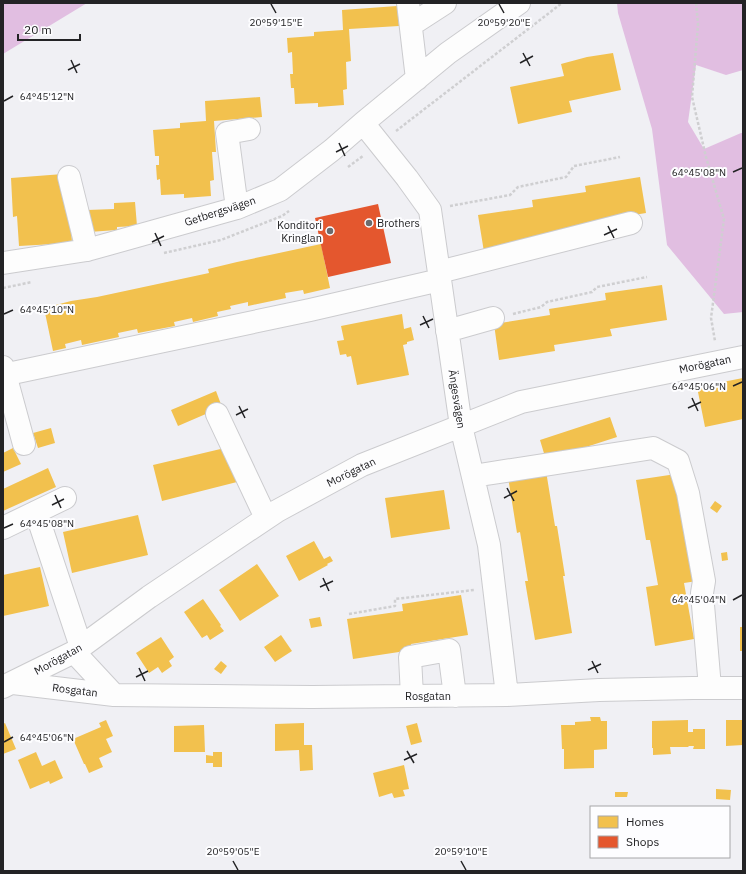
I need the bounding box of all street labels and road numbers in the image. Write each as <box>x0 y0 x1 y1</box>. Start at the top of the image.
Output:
street label: Getbergsvägen <box>183 193 257 229</box>
street label: Morögatan <box>678 352 732 376</box>
street label: Ängesvägen <box>445 369 469 429</box>
street label: Morögatan <box>324 454 378 490</box>
street label: Morögatan <box>31 640 85 678</box>
street label: Rosgatan <box>51 680 99 700</box>
street label: Rosgatan <box>405 689 451 703</box>

